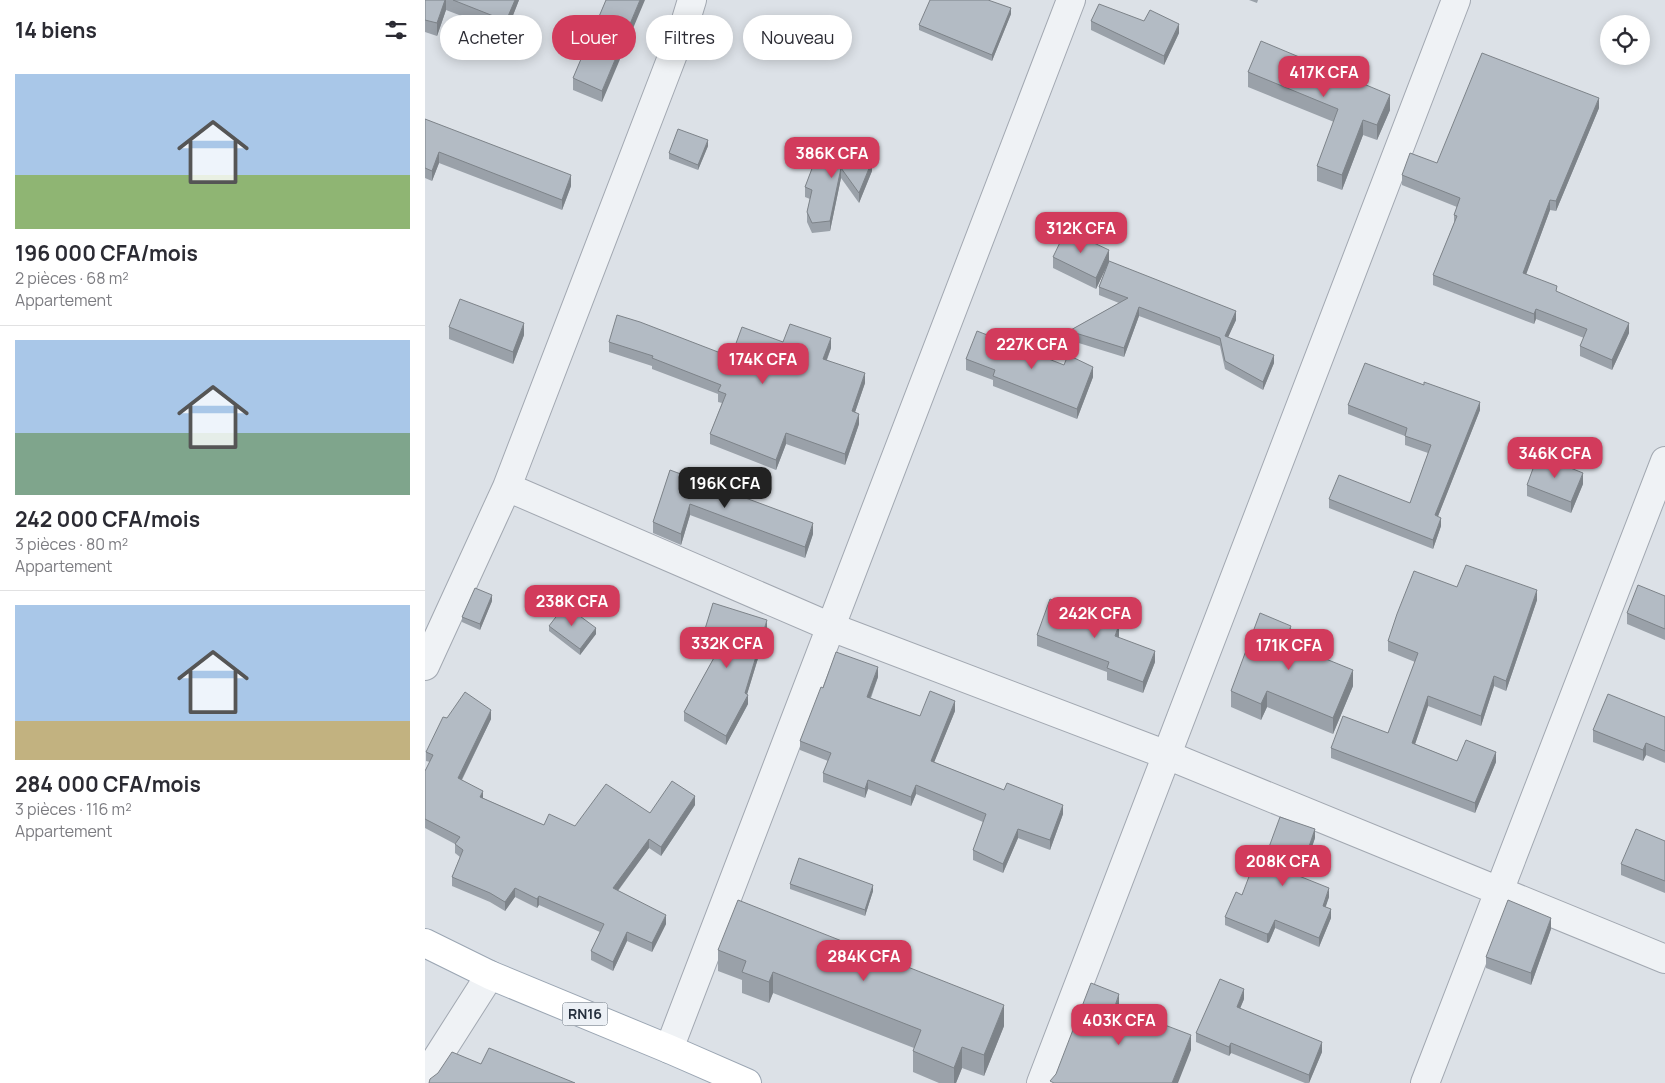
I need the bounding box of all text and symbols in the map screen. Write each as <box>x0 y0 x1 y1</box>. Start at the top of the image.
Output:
chip: Acheter <box>440 15 542 60</box>
chip: Louer <box>552 15 636 60</box>
chip: Filtres <box>646 15 733 60</box>
chip: Nouveau <box>743 15 852 60</box>
map controls <box>1600 15 1650 65</box>
button: locate <box>1600 15 1650 65</box>
text: 14 biens <box>15 16 97 44</box>
icon: filters <box>382 16 410 44</box>
pin: 417K CFA <box>1272 56 1376 98</box>
text: 417K CFA <box>1289 61 1359 83</box>
icon: home <box>168 107 258 197</box>
pin: 386K CFA <box>780 136 884 179</box>
text: 386K CFA <box>795 142 869 164</box>
pin: 312K CFA <box>1029 212 1133 254</box>
text: 312K CFA <box>1046 217 1116 239</box>
text: 196 000 CFA/mois <box>15 239 198 267</box>
text: 2 pièces · 68 m² <box>15 267 129 289</box>
text: Appartement <box>15 289 112 311</box>
pin: 227K CFA <box>980 328 1084 370</box>
text: 227K CFA <box>996 333 1068 355</box>
pin: 174K CFA <box>711 342 815 385</box>
text: 174K CFA <box>729 348 797 370</box>
icon: home <box>168 372 258 462</box>
pin: 346K CFA <box>1503 436 1607 479</box>
text: 346K CFA <box>1519 442 1591 464</box>
pin: 196K CFA <box>673 466 777 509</box>
text: 196K CFA <box>690 472 760 494</box>
text: 242 000 CFA/mois <box>15 505 200 533</box>
text: 3 pièces · 80 m² <box>15 533 128 555</box>
text: Appartement <box>15 555 112 577</box>
pin: 238K CFA <box>520 584 624 627</box>
text: 238K CFA <box>536 590 608 612</box>
pin: 242K CFA <box>1043 596 1147 639</box>
text: 242K CFA <box>1059 602 1131 624</box>
pin: 332K CFA <box>675 626 779 669</box>
pin: 171K CFA <box>1237 628 1341 671</box>
text: 332K CFA <box>691 632 763 654</box>
text: 171K CFA <box>1256 634 1322 656</box>
icon: home <box>168 637 258 727</box>
text: 284 000 CFA/mois <box>15 770 201 798</box>
text: 3 pièces · 116 m² <box>15 798 132 820</box>
text: Appartement <box>15 820 112 842</box>
pin: 208K CFA <box>1231 844 1335 887</box>
text: 208K CFA <box>1246 850 1320 872</box>
pin: 284K CFA <box>812 940 916 982</box>
text: 284K CFA <box>827 945 901 967</box>
road number: RN16 <box>563 1002 607 1026</box>
pin: 403K CFA <box>1067 1004 1171 1046</box>
text: 403K CFA <box>1082 1009 1156 1031</box>

